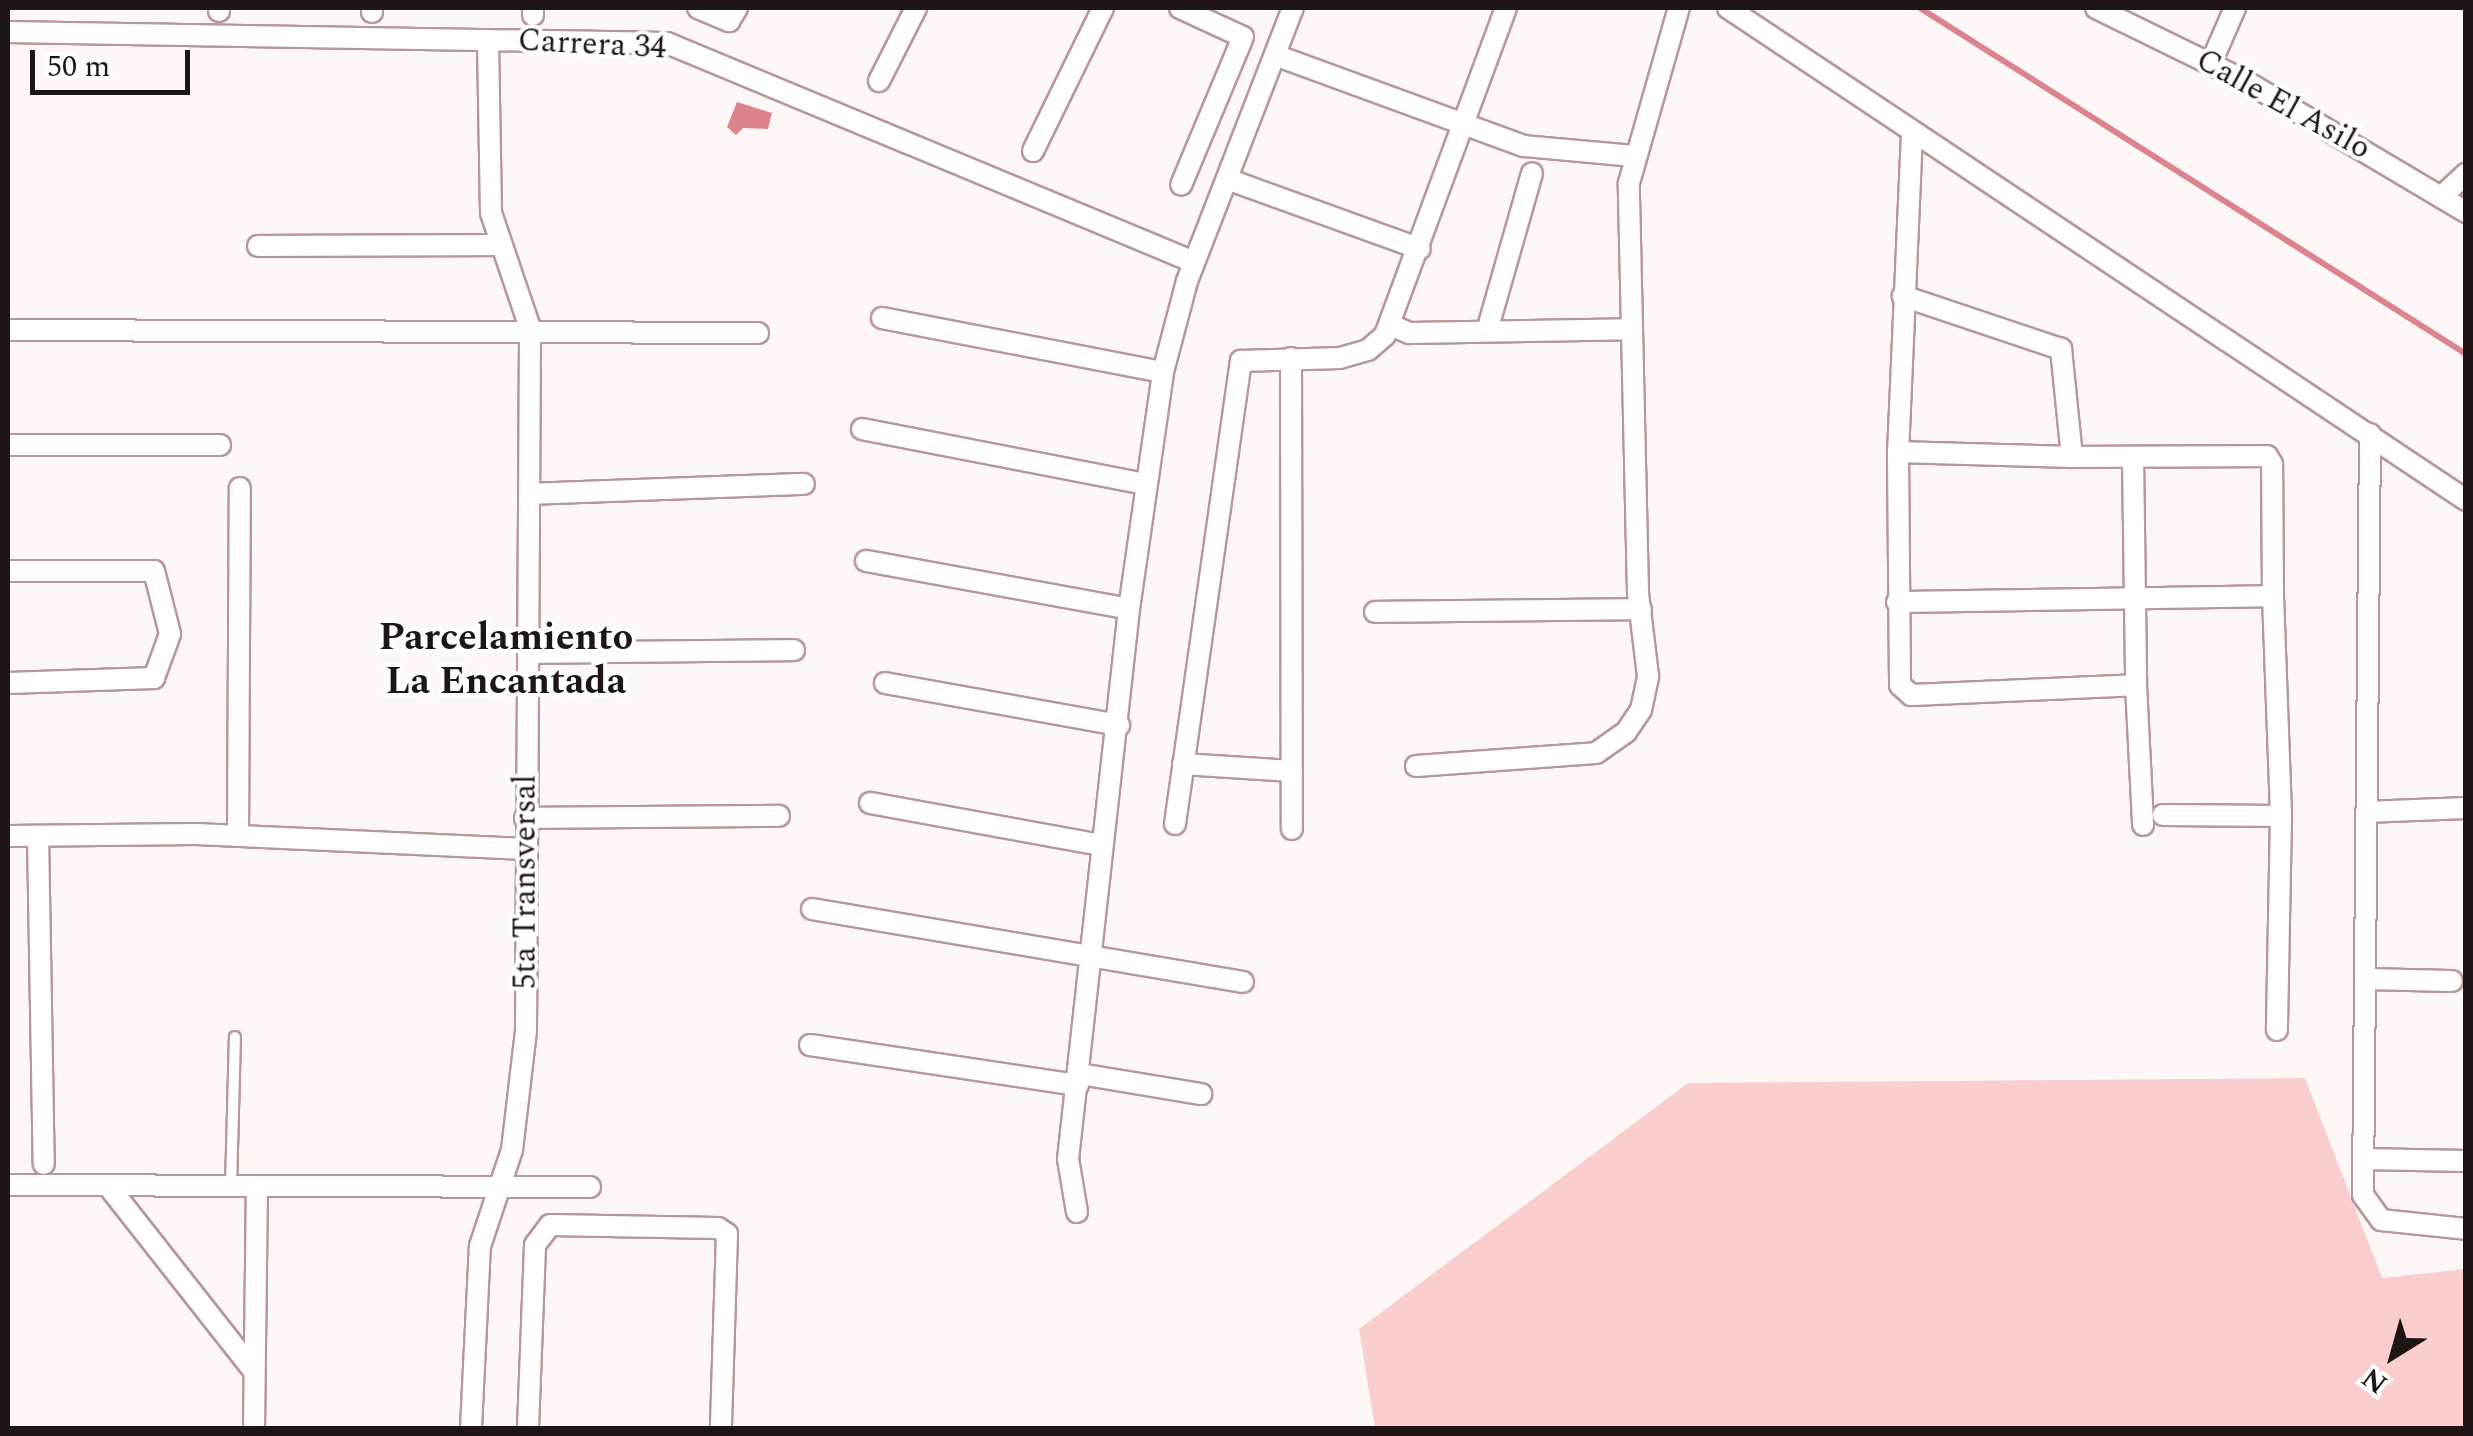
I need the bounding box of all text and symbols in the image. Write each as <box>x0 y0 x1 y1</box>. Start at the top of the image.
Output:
street label: Carrera 34 <box>517 22 667 68</box>
scale bar <box>35 30 195 92</box>
street label: Calle El Asilo <box>2189 41 2377 169</box>
text: 50 m <box>47 44 110 90</box>
district label: Parcelamiento La Encantada <box>379 616 633 706</box>
street label: 5ta Transversal <box>507 775 545 989</box>
north arrow <box>2343 1306 2443 1406</box>
text: N <box>2353 1356 2397 1404</box>

